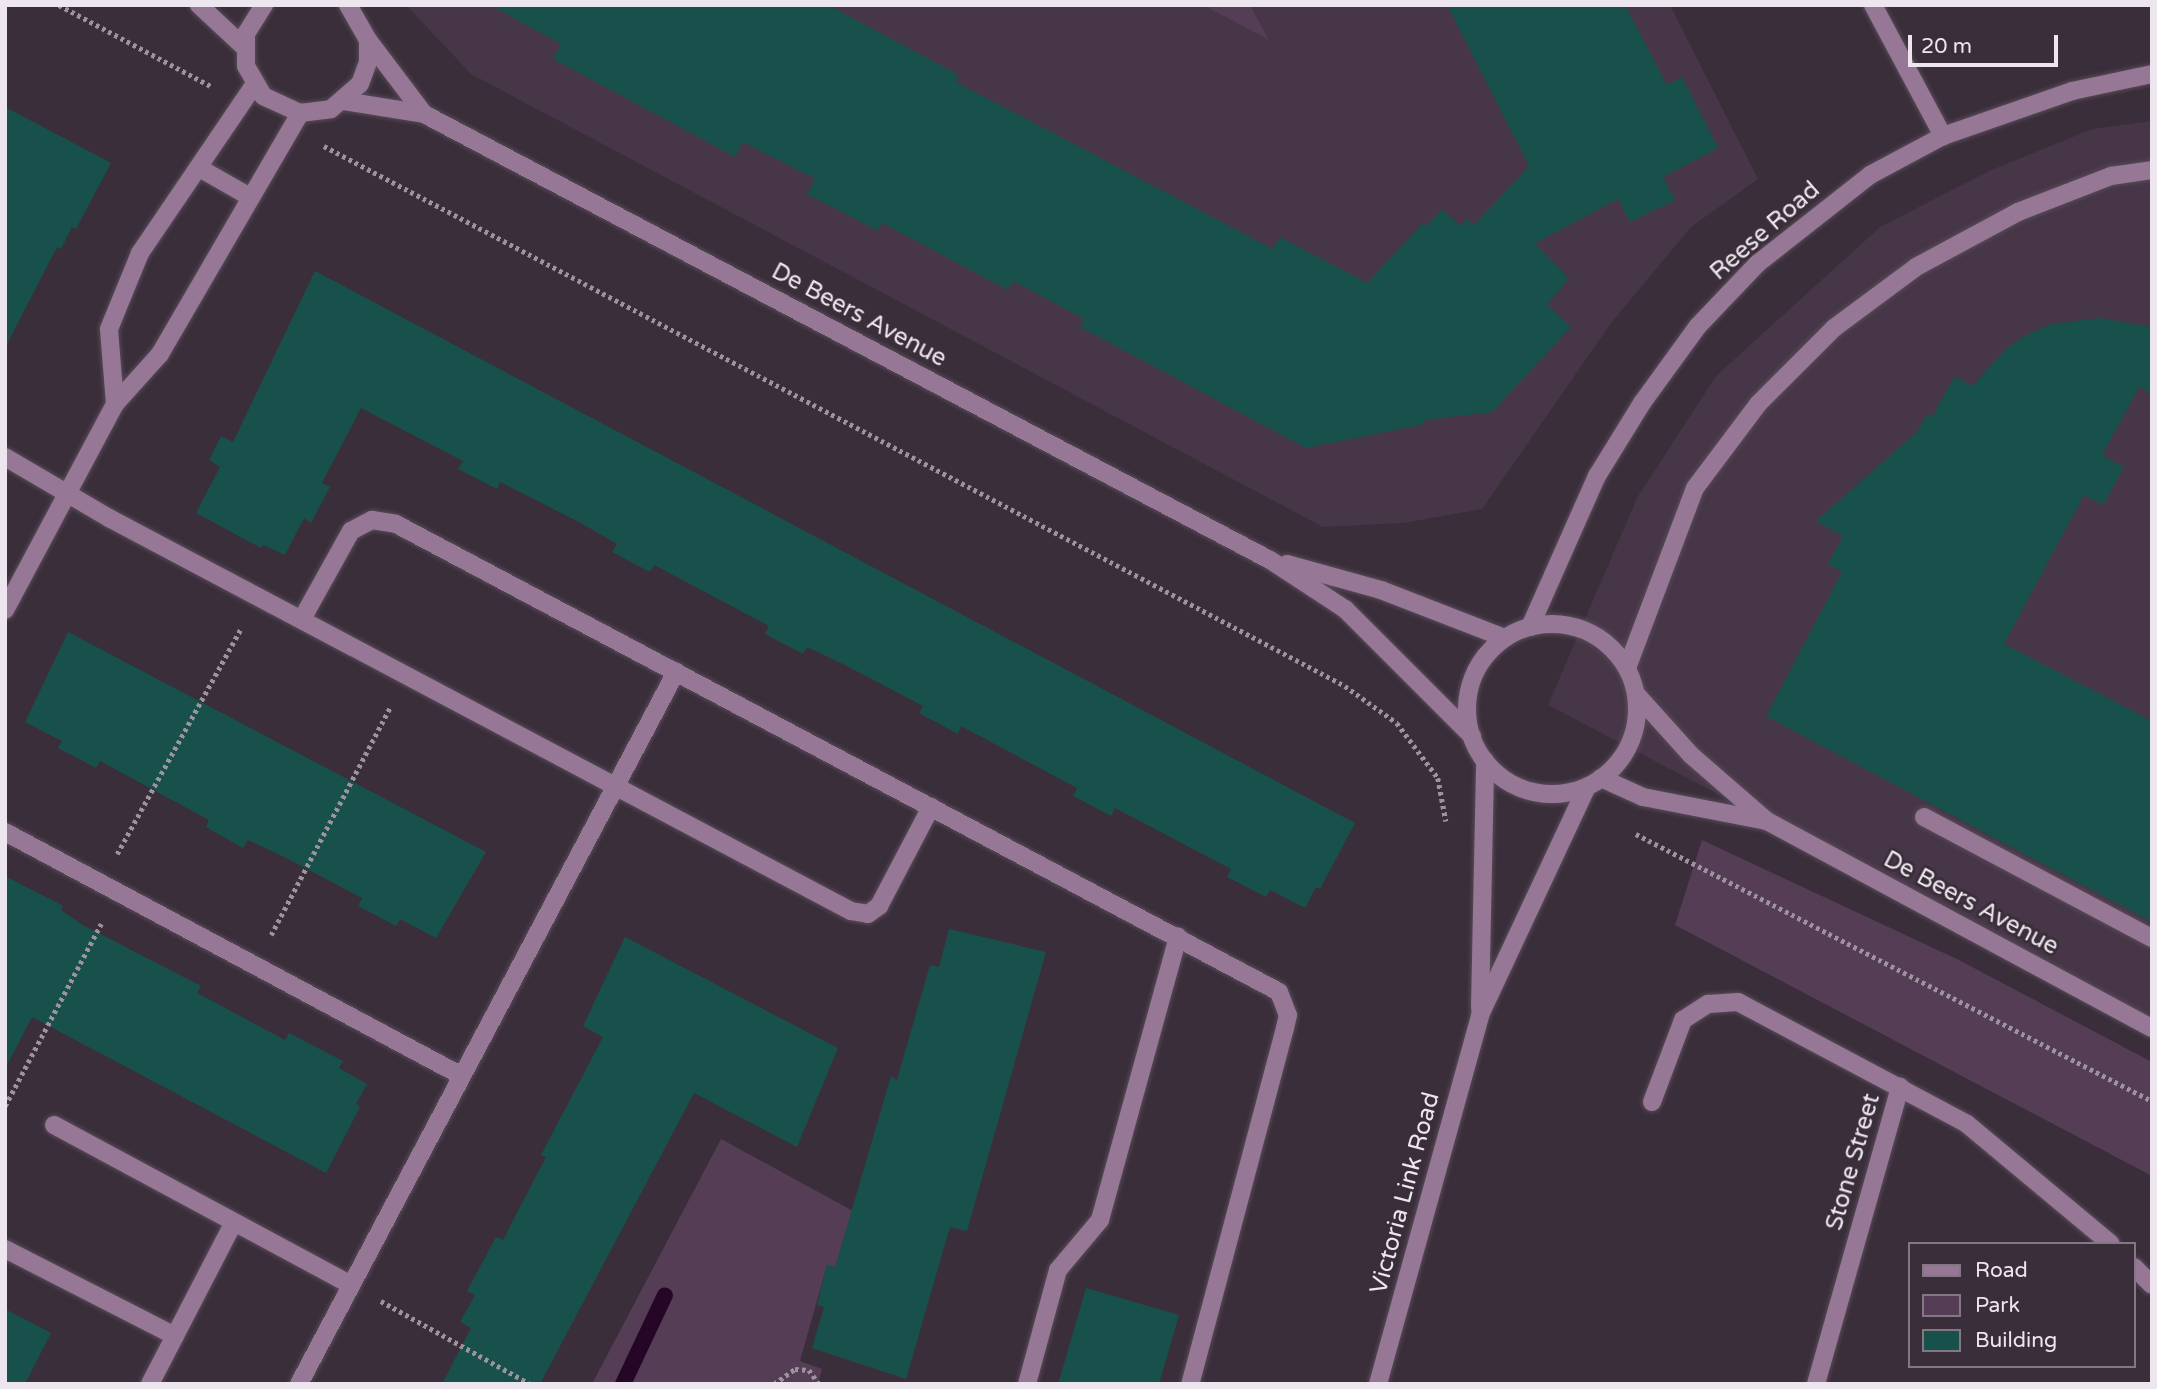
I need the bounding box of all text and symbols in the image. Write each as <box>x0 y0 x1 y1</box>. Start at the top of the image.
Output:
scale bar <box>1912 21 2062 65</box>
text: 20 m <box>1921 34 1972 59</box>
street label: Reese Road <box>1704 176 1826 286</box>
street label: De Beers Avenue <box>767 257 951 373</box>
street label: De Beers Avenue <box>1879 845 2063 961</box>
street label: Victoria Link Road <box>1364 1089 1446 1297</box>
street label: Stone Street <box>1820 1090 1886 1234</box>
legend <box>1909 1242 2136 1368</box>
text: Road <box>1975 1258 2028 1283</box>
text: Park <box>1975 1293 2020 1318</box>
text: Building <box>1975 1328 2057 1353</box>

